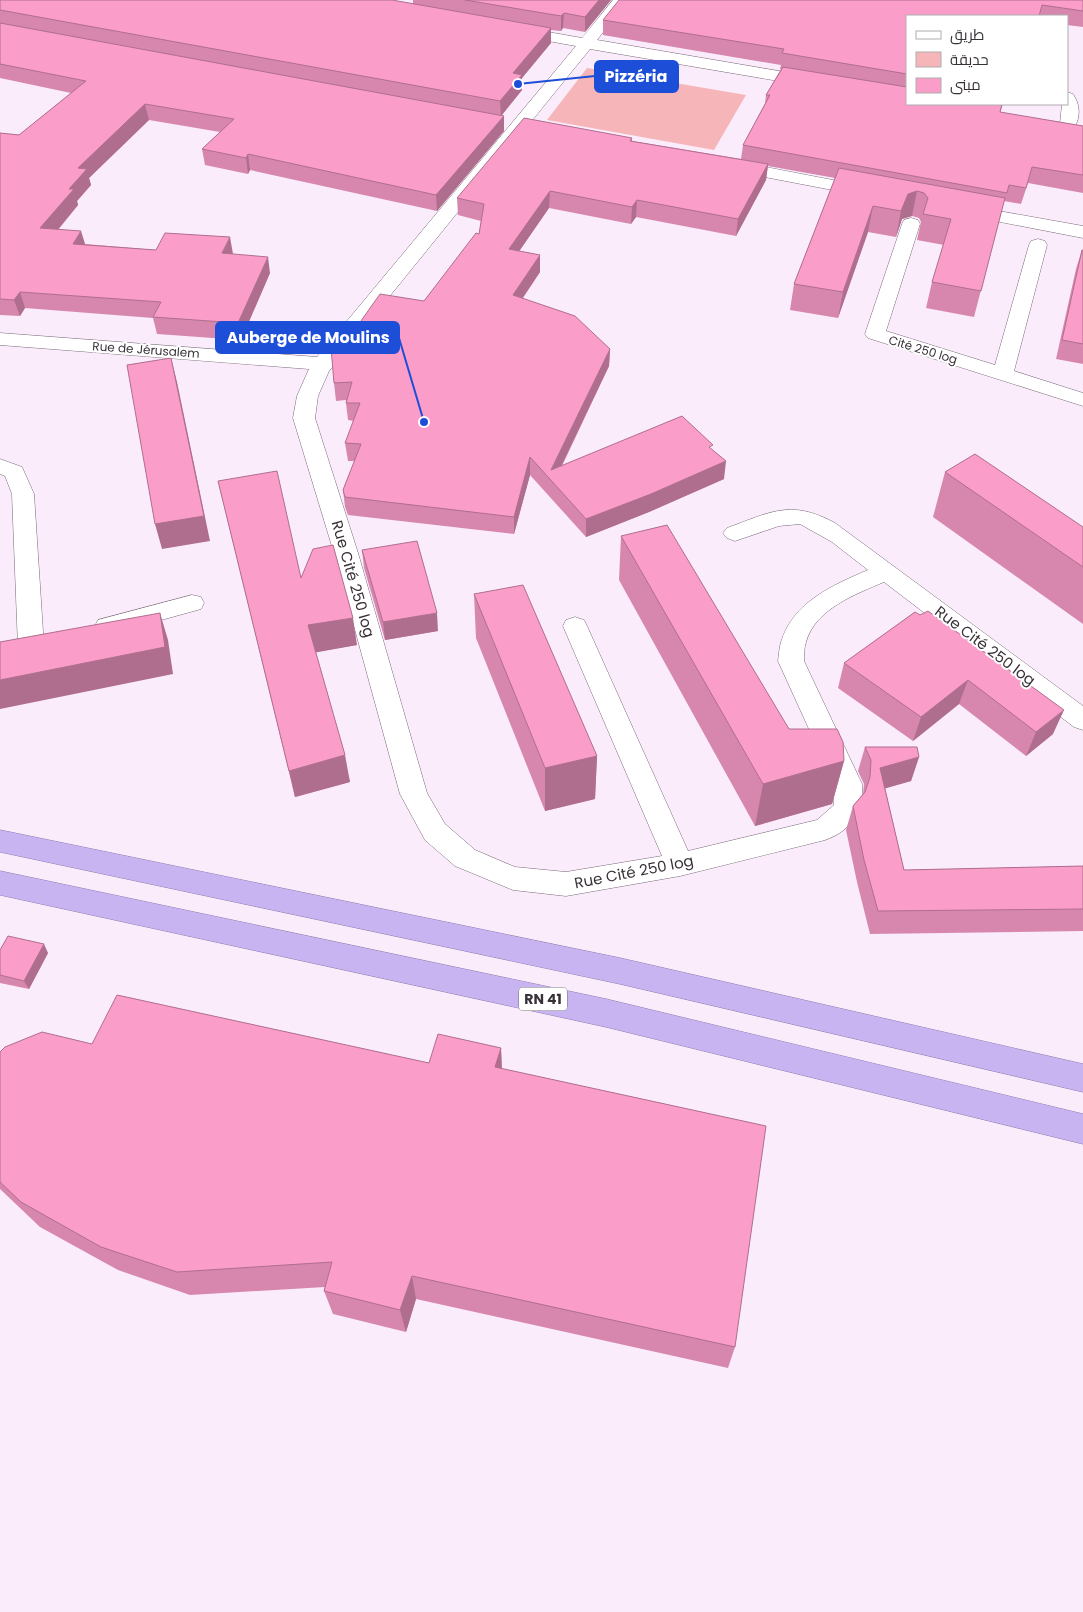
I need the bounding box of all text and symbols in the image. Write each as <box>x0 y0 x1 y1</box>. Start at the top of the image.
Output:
legend <box>906 15 1068 105</box>
text: طريق <box>950 24 984 45</box>
text: حديقة <box>950 49 989 70</box>
callout: Pizzéria <box>595 61 678 92</box>
text: Pizzéria <box>605 65 667 88</box>
text: مبنى <box>950 74 981 95</box>
callout: Auberge de Moulins <box>216 322 399 353</box>
text: Auberge de Moulins <box>226 326 390 349</box>
street label: Cité 250 log <box>887 331 960 368</box>
street label: Rue de Jérusalem <box>92 337 200 362</box>
street label: Rue Cité 250 log <box>327 518 380 640</box>
street label: Rue Cité 250 log <box>931 601 1040 690</box>
street label: Rue Cité 250 log <box>573 850 695 893</box>
road number: RN 41 <box>519 988 567 1011</box>

